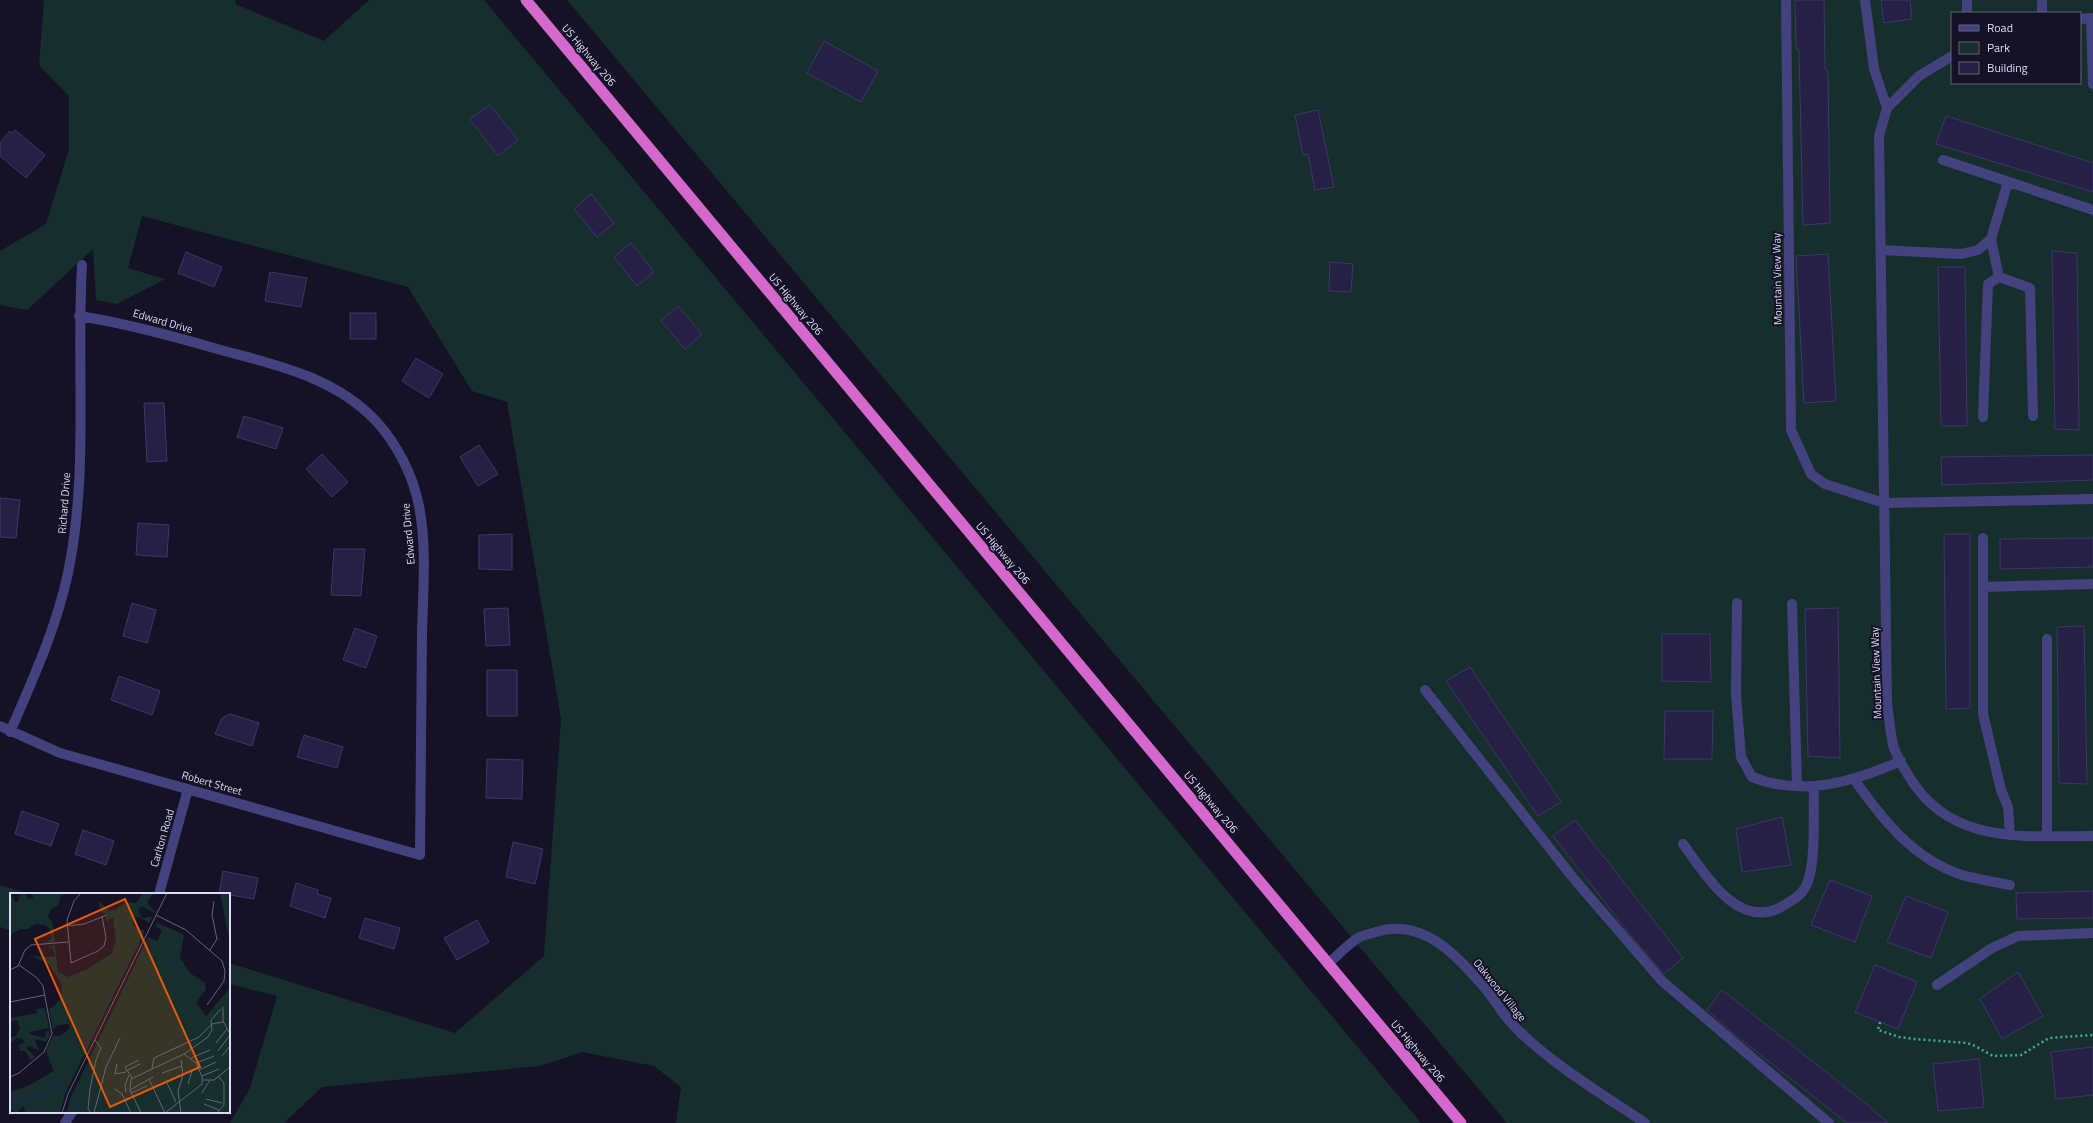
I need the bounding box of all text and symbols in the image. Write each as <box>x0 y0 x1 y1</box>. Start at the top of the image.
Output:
legend <box>1951 12 2081 84</box>
text: Road <box>1987 18 2013 37</box>
street label: US Highway 206 <box>558 20 620 90</box>
text: Park <box>1987 38 2010 57</box>
text: Building <box>1987 58 2028 77</box>
street label: Mountain View Way <box>1768 232 1786 325</box>
street label: US Highway 206 <box>765 269 827 339</box>
street label: Edward Drive <box>131 305 195 337</box>
street label: Richard Drive <box>54 471 74 534</box>
street label: Edward Drive <box>397 502 419 565</box>
street label: US Highway 206 <box>972 518 1034 588</box>
street label: Mountain View Way <box>1866 626 1886 719</box>
street label: Robert Street <box>180 767 244 799</box>
street label: US Highway 206 <box>1180 767 1242 837</box>
street label: Carlton Road <box>146 807 178 869</box>
inset map <box>10 893 230 1113</box>
street label: Oakwood Village <box>1470 955 1531 1025</box>
street label: US Highway 206 <box>1387 1016 1449 1086</box>

